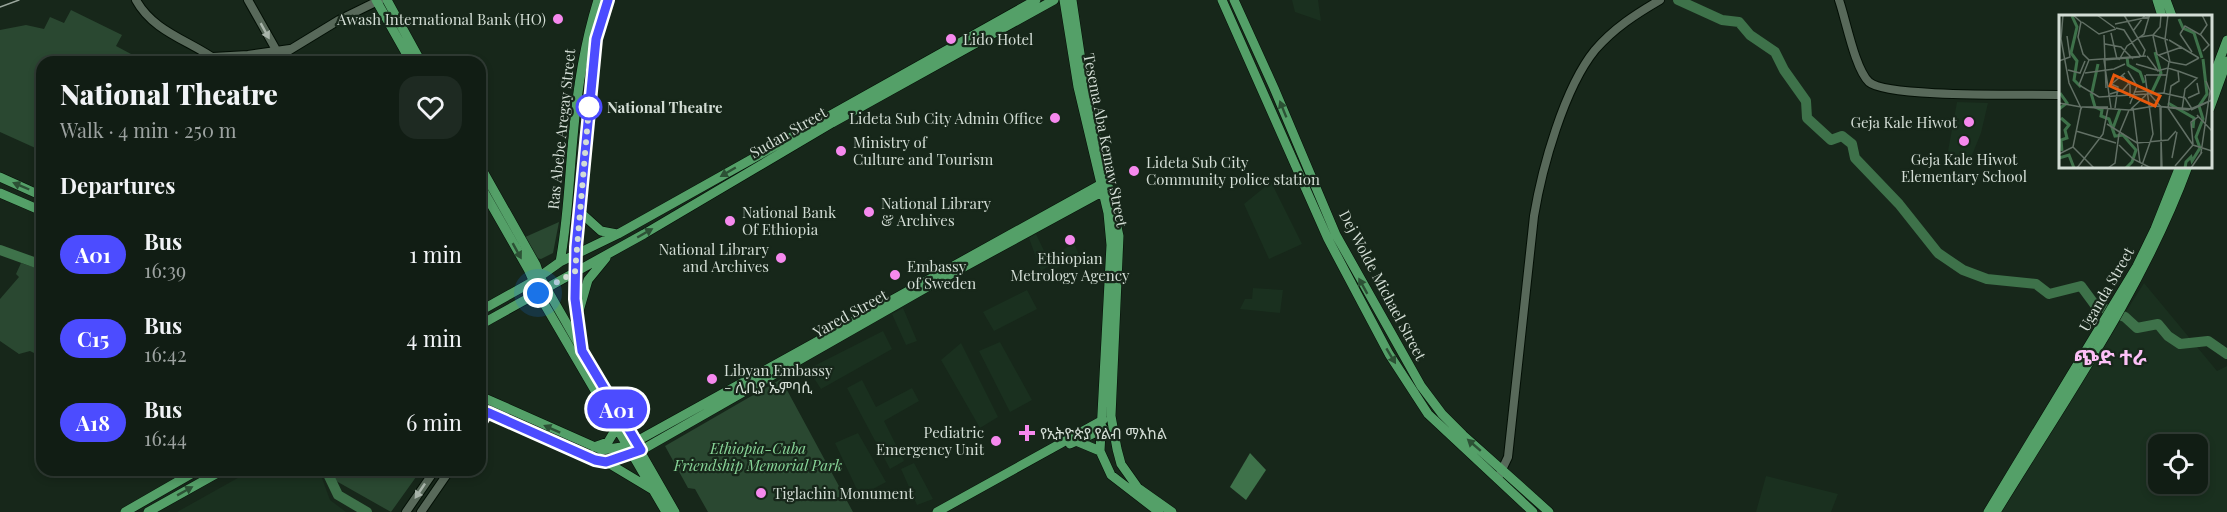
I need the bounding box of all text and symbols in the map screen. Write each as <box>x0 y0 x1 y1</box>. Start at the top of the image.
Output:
place label: Awash International Bank (HO) <box>336 9 546 29</box>
marker: Awash International Bank (HO) <box>551 12 565 26</box>
inset map <box>2059 15 2212 168</box>
one-way arrow <box>260 23 270 40</box>
place label: Lido Hotel <box>963 29 1033 49</box>
marker: Lido Hotel <box>944 32 958 46</box>
street label: Ras Abebe Aregay Street <box>543 47 579 210</box>
street label: Tesema Aba Kemaw Street <box>1079 51 1133 229</box>
text: National Theatre <box>60 75 278 112</box>
button: heart <box>399 76 462 139</box>
marker: National Theatre <box>576 94 602 120</box>
place label: National Theatre <box>607 97 723 117</box>
one-way arrow <box>1278 99 1288 117</box>
street label: Sudan Street <box>746 102 831 162</box>
place label: Lideta Sub City Admin Office <box>849 108 1043 128</box>
marker: Lideta Sub City Admin Office <box>1048 111 1062 125</box>
place label: Geja Kale Hiwot <box>1850 112 1958 132</box>
marker: Geja Kale Hiwot <box>1962 115 1976 129</box>
text: Walk · 4 min · 250 m <box>60 116 237 143</box>
place label: Ministry of Culture and Tourism <box>853 132 994 169</box>
marker: Geja Kale Hiwot Elementary School <box>1957 134 1971 148</box>
marker: Ministry of Culture and Tourism <box>834 144 848 158</box>
place label: Geja Kale Hiwot Elementary School <box>1901 149 2027 186</box>
place label: Lideta Sub City Community police station <box>1146 152 1320 189</box>
marker: Lideta Sub City Community police station <box>1127 164 1141 178</box>
one-way arrow <box>720 166 736 177</box>
text: Departures <box>60 170 175 200</box>
one-way arrow <box>12 181 30 191</box>
place label: National Library & Archives <box>881 193 992 230</box>
place label: National Bank Of Ethiopia <box>742 202 837 239</box>
marker: National Library & Archives <box>862 205 876 219</box>
street label: Dej Wolde Michael Street <box>1335 206 1431 364</box>
marker: National Bank Of Ethiopia <box>723 214 737 228</box>
text: Bus <box>144 226 182 256</box>
one-way arrow <box>637 228 654 238</box>
marker: Ethiopian Metrology Agency <box>1063 233 1077 247</box>
text: 1 min <box>409 239 462 269</box>
place label: National Library and Archives <box>659 239 769 276</box>
text: A01 <box>75 240 111 268</box>
one-way arrow <box>512 243 522 260</box>
street label: Uganda Street <box>2074 243 2139 335</box>
place label: Ethiopian Metrology Agency <box>1010 248 1130 285</box>
marker: National Library and Archives <box>774 251 788 265</box>
text: 16:39 <box>144 256 186 283</box>
place label: Embassy of Sweden <box>907 256 976 293</box>
marker: Embassy of Sweden <box>888 268 902 282</box>
your location <box>523 278 553 308</box>
one-way arrow <box>1358 278 1369 294</box>
street label: Yared Street <box>808 284 891 342</box>
text: Bus <box>144 310 182 340</box>
text: 4 min <box>407 323 462 353</box>
text: C15 <box>77 324 109 352</box>
text: 16:42 <box>144 340 187 367</box>
district label: ጭድ ተራ <box>2073 342 2147 370</box>
one-way arrow <box>1385 348 1396 364</box>
place label: Libyan Embassy - ሊቢያ ኤምባሲ <box>724 360 833 397</box>
marker: Libyan Embassy - ሊቢያ ኤምባሲ <box>705 372 719 386</box>
line badge: A01 <box>582 390 652 428</box>
text: Bus <box>144 394 182 424</box>
text: A01 <box>599 395 635 423</box>
text: 6 min <box>406 407 462 437</box>
text: A18 <box>76 408 110 436</box>
place label: Pediatric Emergency Unit <box>876 422 985 459</box>
place label: የኢትዮጵያ የልብ ማእከል <box>1040 423 1167 443</box>
text: 16:44 <box>144 424 187 451</box>
one-way arrow <box>544 424 561 433</box>
marker: የኢትዮጵያ የልብ ማእከል <box>1018 424 1036 442</box>
marker: Pediatric Emergency Unit <box>989 434 1003 448</box>
map controls <box>2148 434 2208 494</box>
button: locate <box>2148 434 2208 494</box>
park label: Ethiopia-Cuba Friendship Memorial Park <box>673 438 842 475</box>
one-way arrow <box>1467 439 1482 452</box>
one-way arrow <box>415 482 426 499</box>
place label: Tiglachin Monument <box>773 483 914 503</box>
one-way arrow <box>177 486 194 496</box>
marker: Tiglachin Monument <box>754 486 768 500</box>

